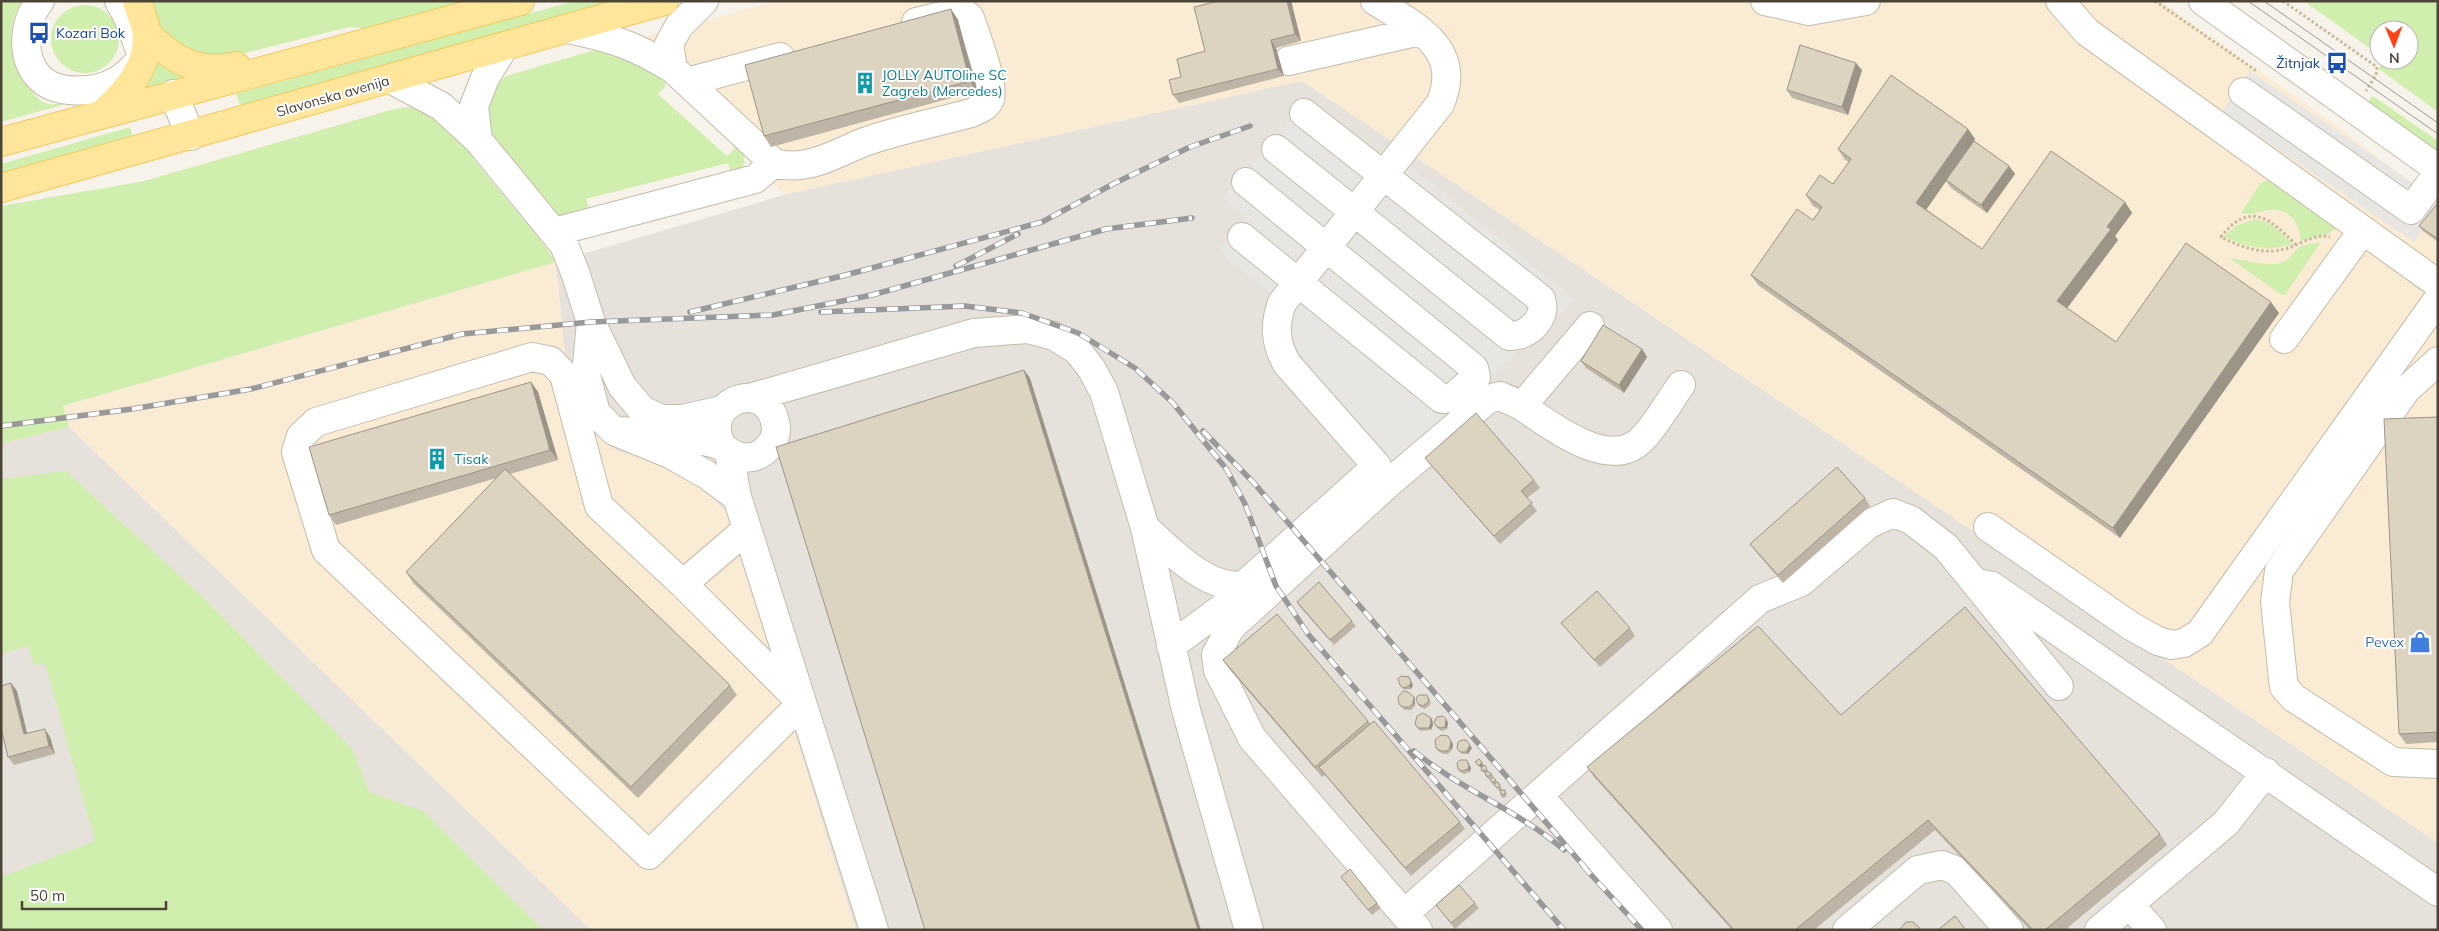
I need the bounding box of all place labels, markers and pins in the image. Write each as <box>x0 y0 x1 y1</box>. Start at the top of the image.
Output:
bus stop icon: Kozari Bok <box>26 20 52 46</box>
place label: Kozari Bok <box>56 24 126 42</box>
bus stop icon: Žitnjak <box>2324 50 2350 76</box>
place label: Žitnjak <box>2276 54 2321 72</box>
place label: JOLLY AUTOline SC Zagreb (Mercedes) <box>882 66 1007 100</box>
building icon: JOLLY AUTOline SC Zagreb (Mercedes) <box>852 70 878 96</box>
building icon: Tisak <box>424 446 450 472</box>
place label: Tisak <box>454 450 489 468</box>
shop icon: Pevex <box>2407 629 2433 655</box>
place label: Pevex <box>2365 633 2404 651</box>

